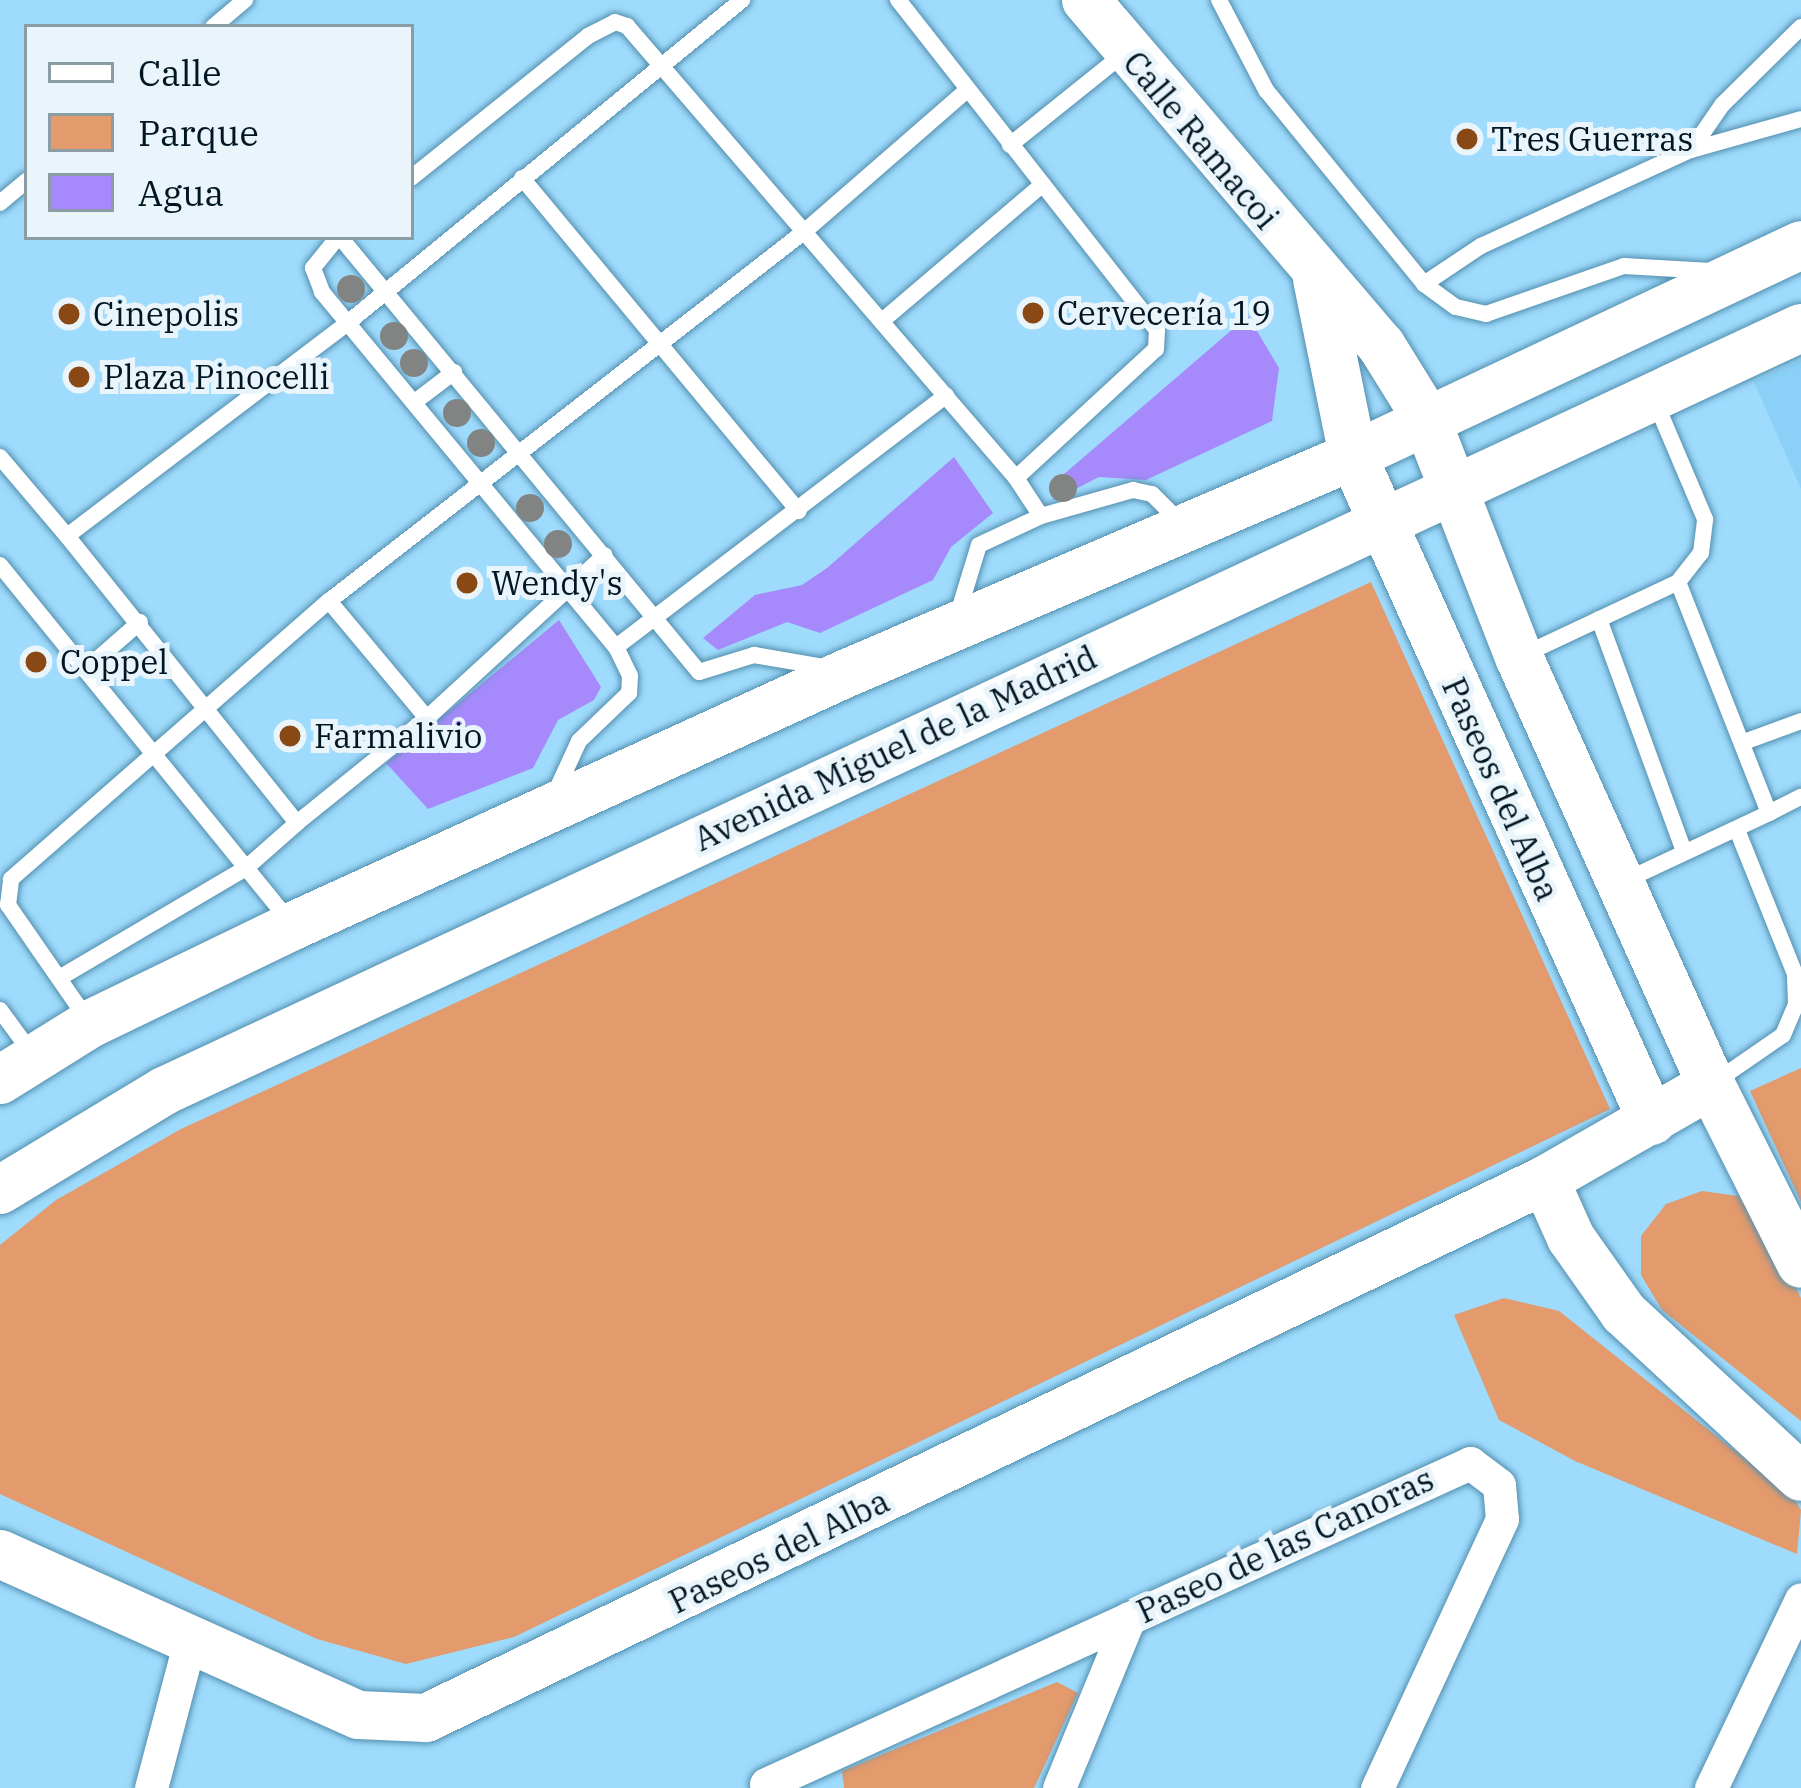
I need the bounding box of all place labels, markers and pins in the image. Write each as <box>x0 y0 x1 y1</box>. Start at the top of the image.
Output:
place label: Tres Guerras <box>1491 119 1693 159</box>
marker: Tres Guerras <box>1454 126 1480 152</box>
place label: Cervecería 19 <box>1057 293 1271 333</box>
place label: Cinepolis <box>93 294 239 334</box>
marker: Cervecería 19 <box>1020 300 1046 326</box>
marker: Cinepolis <box>56 301 82 327</box>
place label: Plaza Pinocelli <box>103 357 330 397</box>
marker: Plaza Pinocelli <box>66 364 92 390</box>
place label: Wendy's <box>491 563 623 603</box>
marker: Wendy's <box>454 570 480 596</box>
place label: Coppel <box>60 642 168 682</box>
marker: Coppel <box>23 649 49 675</box>
place label: Farmalivio <box>314 716 482 756</box>
marker: Farmalivio <box>277 723 303 749</box>

